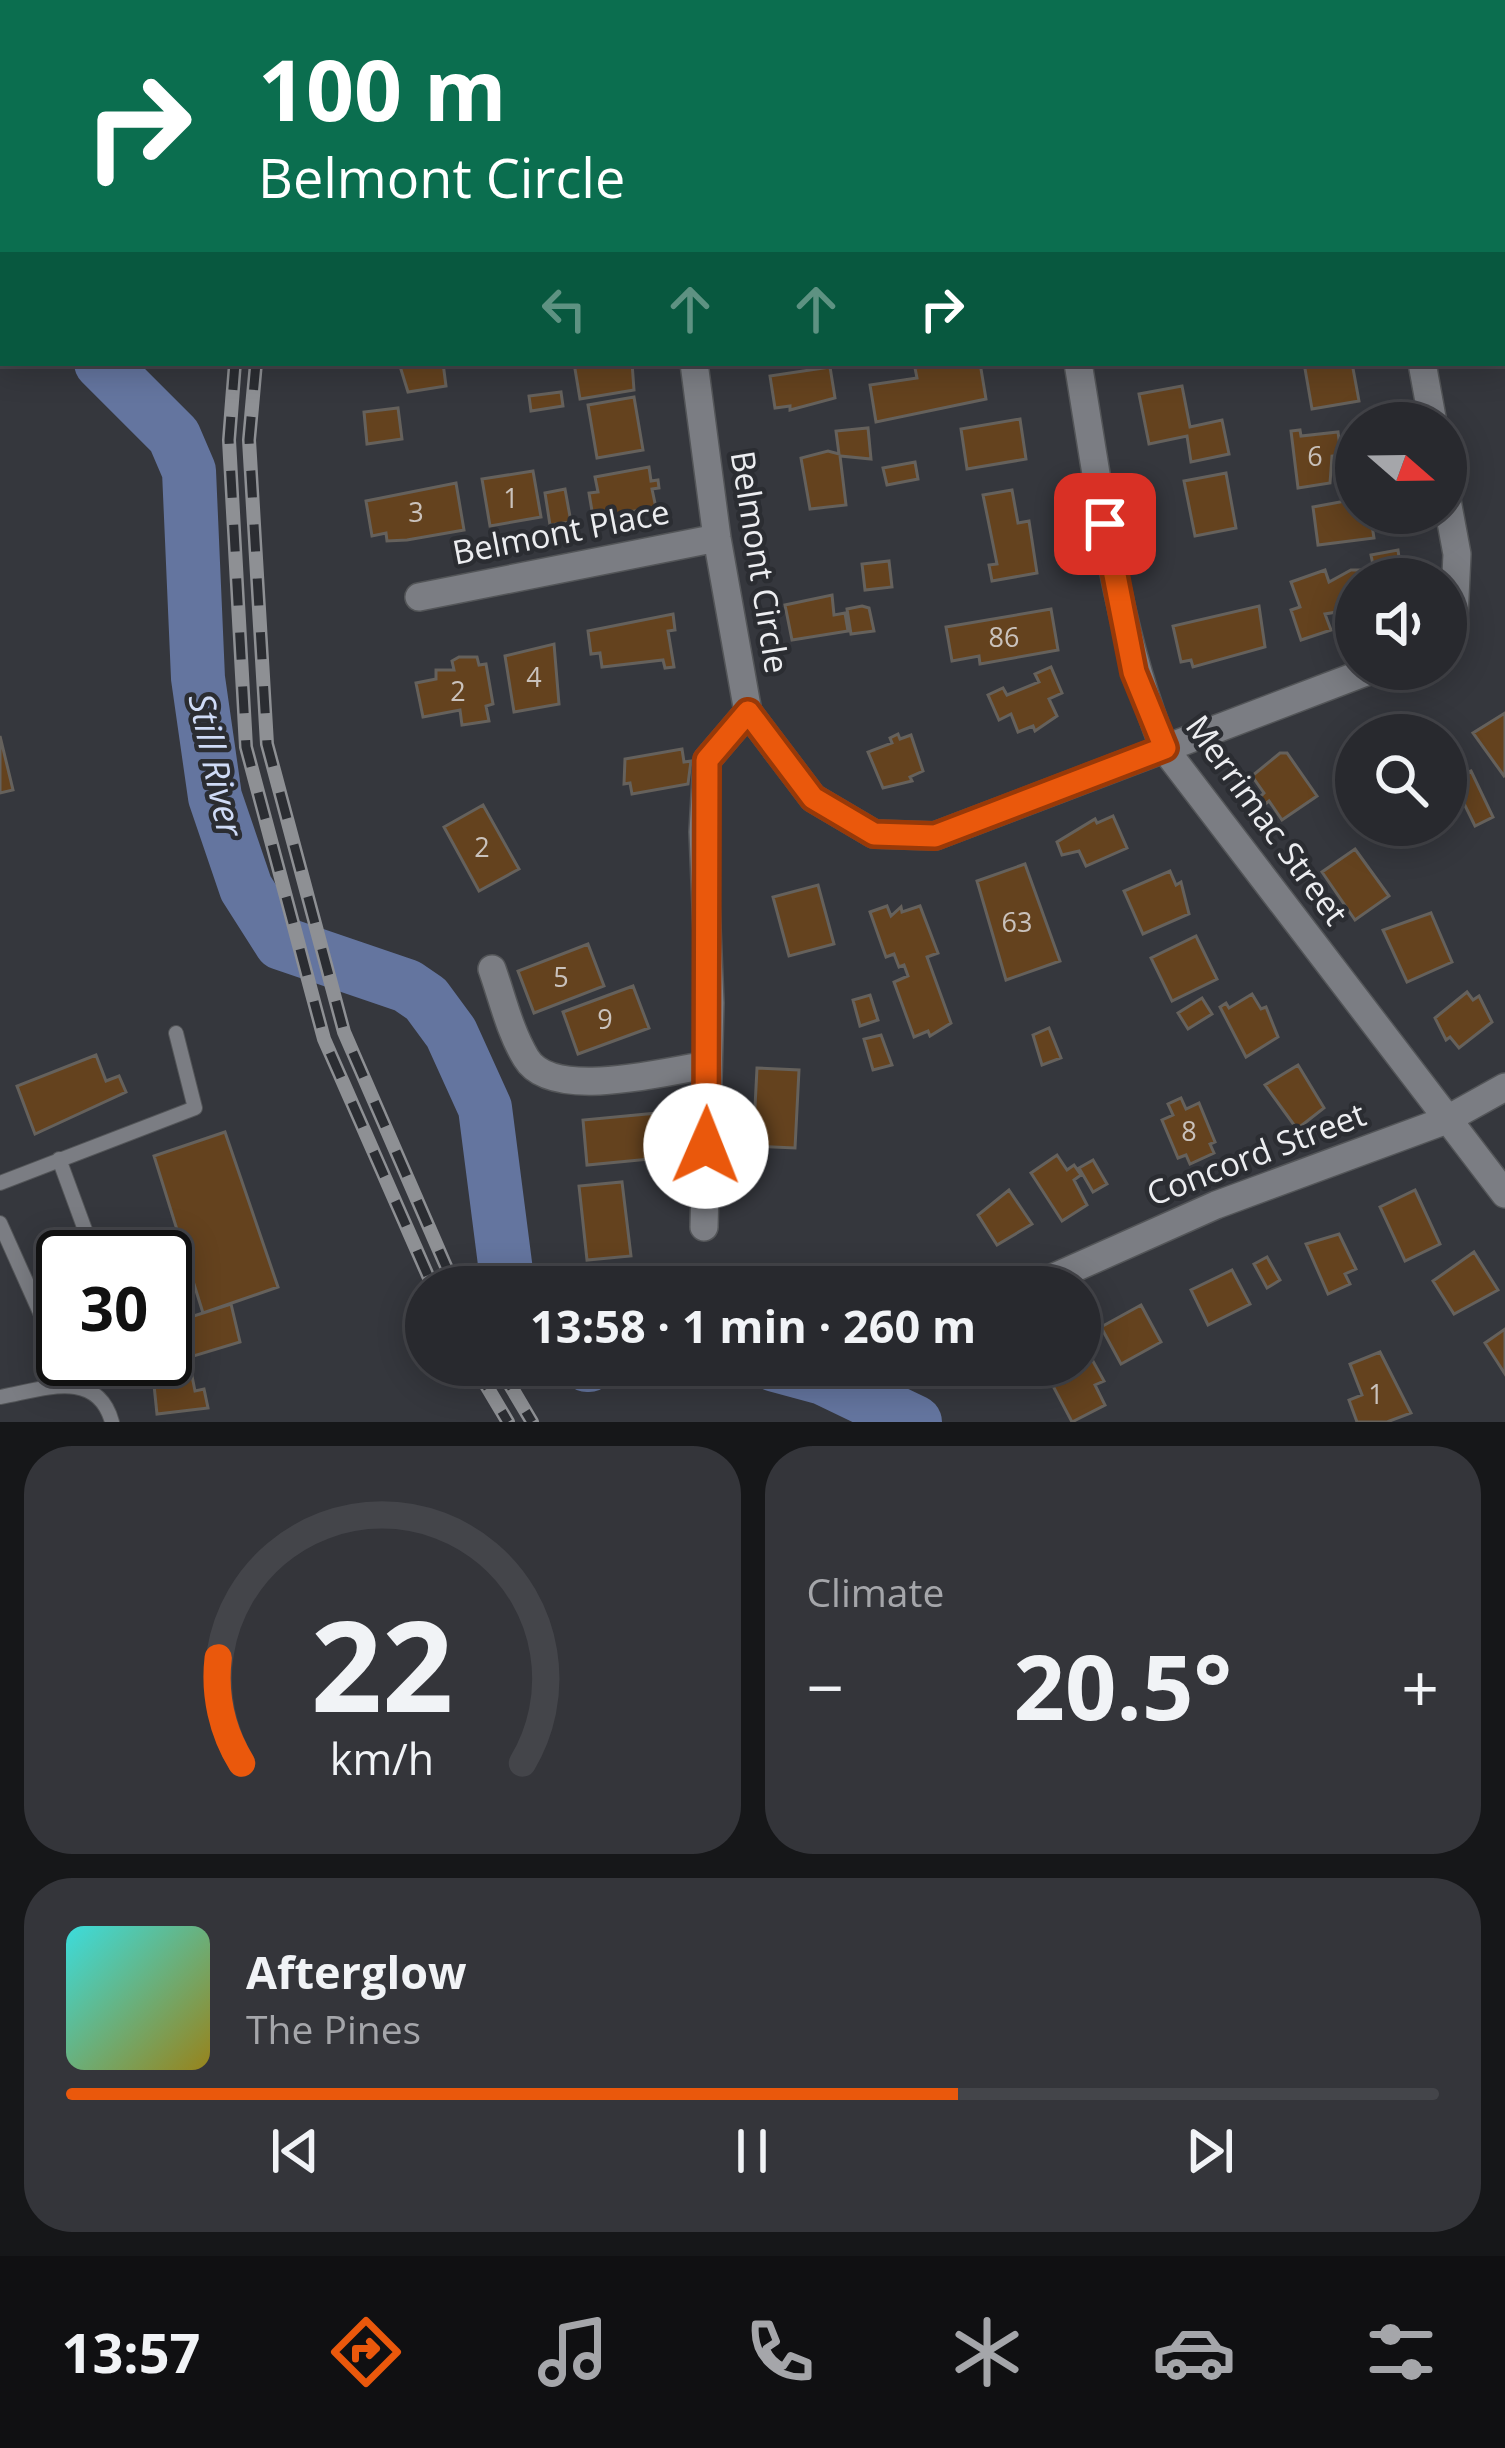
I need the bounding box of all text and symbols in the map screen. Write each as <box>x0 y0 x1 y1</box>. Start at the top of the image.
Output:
text: 100 m <box>258 31 506 146</box>
icon: right <box>60 48 216 204</box>
text: Belmont Circle <box>258 140 625 214</box>
icon: left <box>531 276 597 342</box>
icon: ahead <box>657 276 723 342</box>
icon: ahead <box>783 276 849 342</box>
icon: right <box>909 276 975 342</box>
north arrow <box>1335 402 1467 534</box>
map controls <box>1335 402 1467 846</box>
house number: 6 <box>1307 437 1323 474</box>
street label: Belmont Circle <box>721 448 800 676</box>
pin <box>1054 473 1156 575</box>
house number: 1 <box>503 479 519 516</box>
street label: Belmont Place <box>449 488 673 575</box>
icon: arrive <box>1072 491 1138 557</box>
house number: 3 <box>408 493 424 530</box>
button: sound <box>1335 558 1467 690</box>
house number: 86 <box>989 618 1019 655</box>
house number: 4 <box>526 658 542 695</box>
house number: 2 <box>450 672 466 709</box>
water label: Still River <box>177 689 256 843</box>
street label: Merrimac Street <box>1176 706 1359 934</box>
button: search <box>1335 714 1467 846</box>
house number: 2 <box>474 828 490 865</box>
house number: 63 <box>1002 903 1032 940</box>
house number: 5 <box>553 958 569 995</box>
house number: 9 <box>597 1000 613 1037</box>
position arrow <box>643 1083 769 1209</box>
street label: Concord Street <box>1140 1091 1372 1216</box>
house number: 8 <box>1181 1112 1197 1149</box>
speed limit sign: 30 <box>36 1230 192 1386</box>
text: 13:58 · 1 min · 260 m <box>530 1295 976 1356</box>
house number: 1 <box>1368 1375 1384 1412</box>
text: Climate <box>807 1565 944 1618</box>
text: 22 <box>311 1579 454 1749</box>
text: 20.5° <box>1013 1624 1232 1746</box>
text: − <box>807 1641 844 1731</box>
text: + <box>1401 1641 1439 1731</box>
text: km/h <box>330 1729 434 1788</box>
text: Afterglow <box>246 1941 467 2002</box>
text: The Pines <box>246 2002 421 2055</box>
icon: previous <box>262 2118 328 2184</box>
icon: pause <box>719 2118 785 2184</box>
icon: next <box>1177 2118 1243 2184</box>
icon: directions <box>324 2310 408 2394</box>
icon: music <box>531 2310 615 2394</box>
icon: phone <box>738 2310 822 2394</box>
icon: climate <box>945 2310 1029 2394</box>
icon: car <box>1152 2310 1236 2394</box>
icon: filters <box>1359 2310 1443 2394</box>
text: 13:57 <box>62 2315 200 2389</box>

